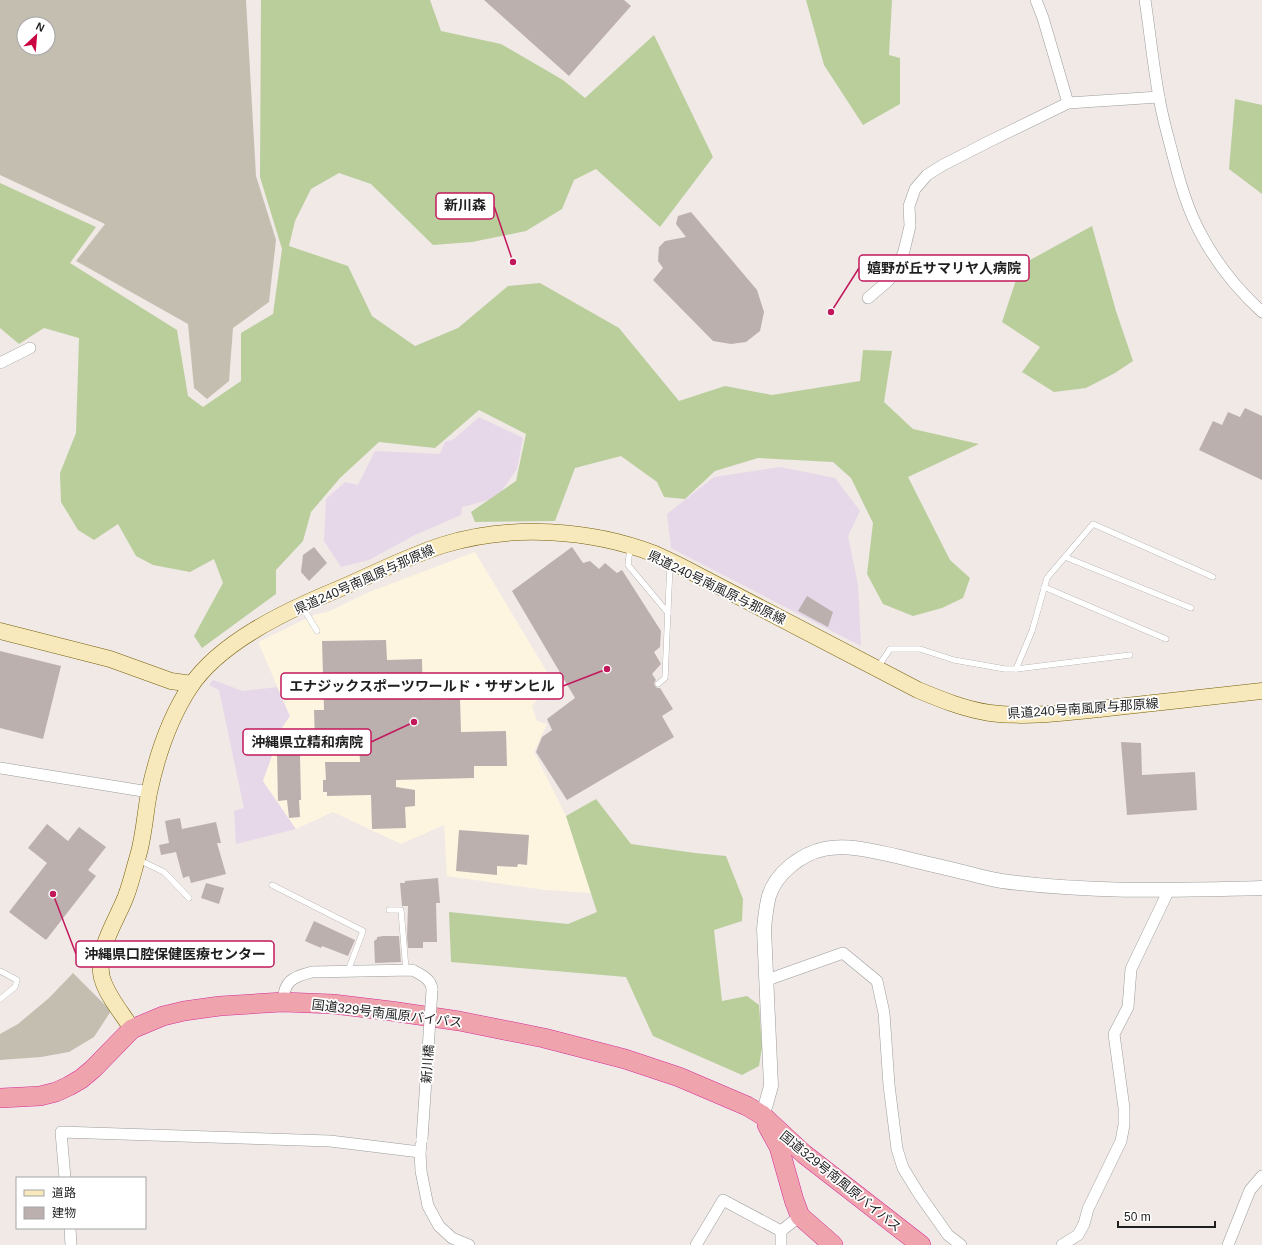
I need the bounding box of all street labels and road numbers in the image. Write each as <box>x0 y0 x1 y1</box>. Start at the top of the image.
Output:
street label: 県道240号南風原与那原線 <box>292 542 437 617</box>
street label: 県道240号南風原与那原線 <box>645 547 788 627</box>
street label: 県道240号南風原与那原線 <box>1007 696 1159 721</box>
street label: 国道329号南風原バイパス <box>311 997 463 1030</box>
street label: 新川橋 <box>419 1044 436 1084</box>
street label: 国道329号南風原バイパス <box>777 1128 904 1235</box>

